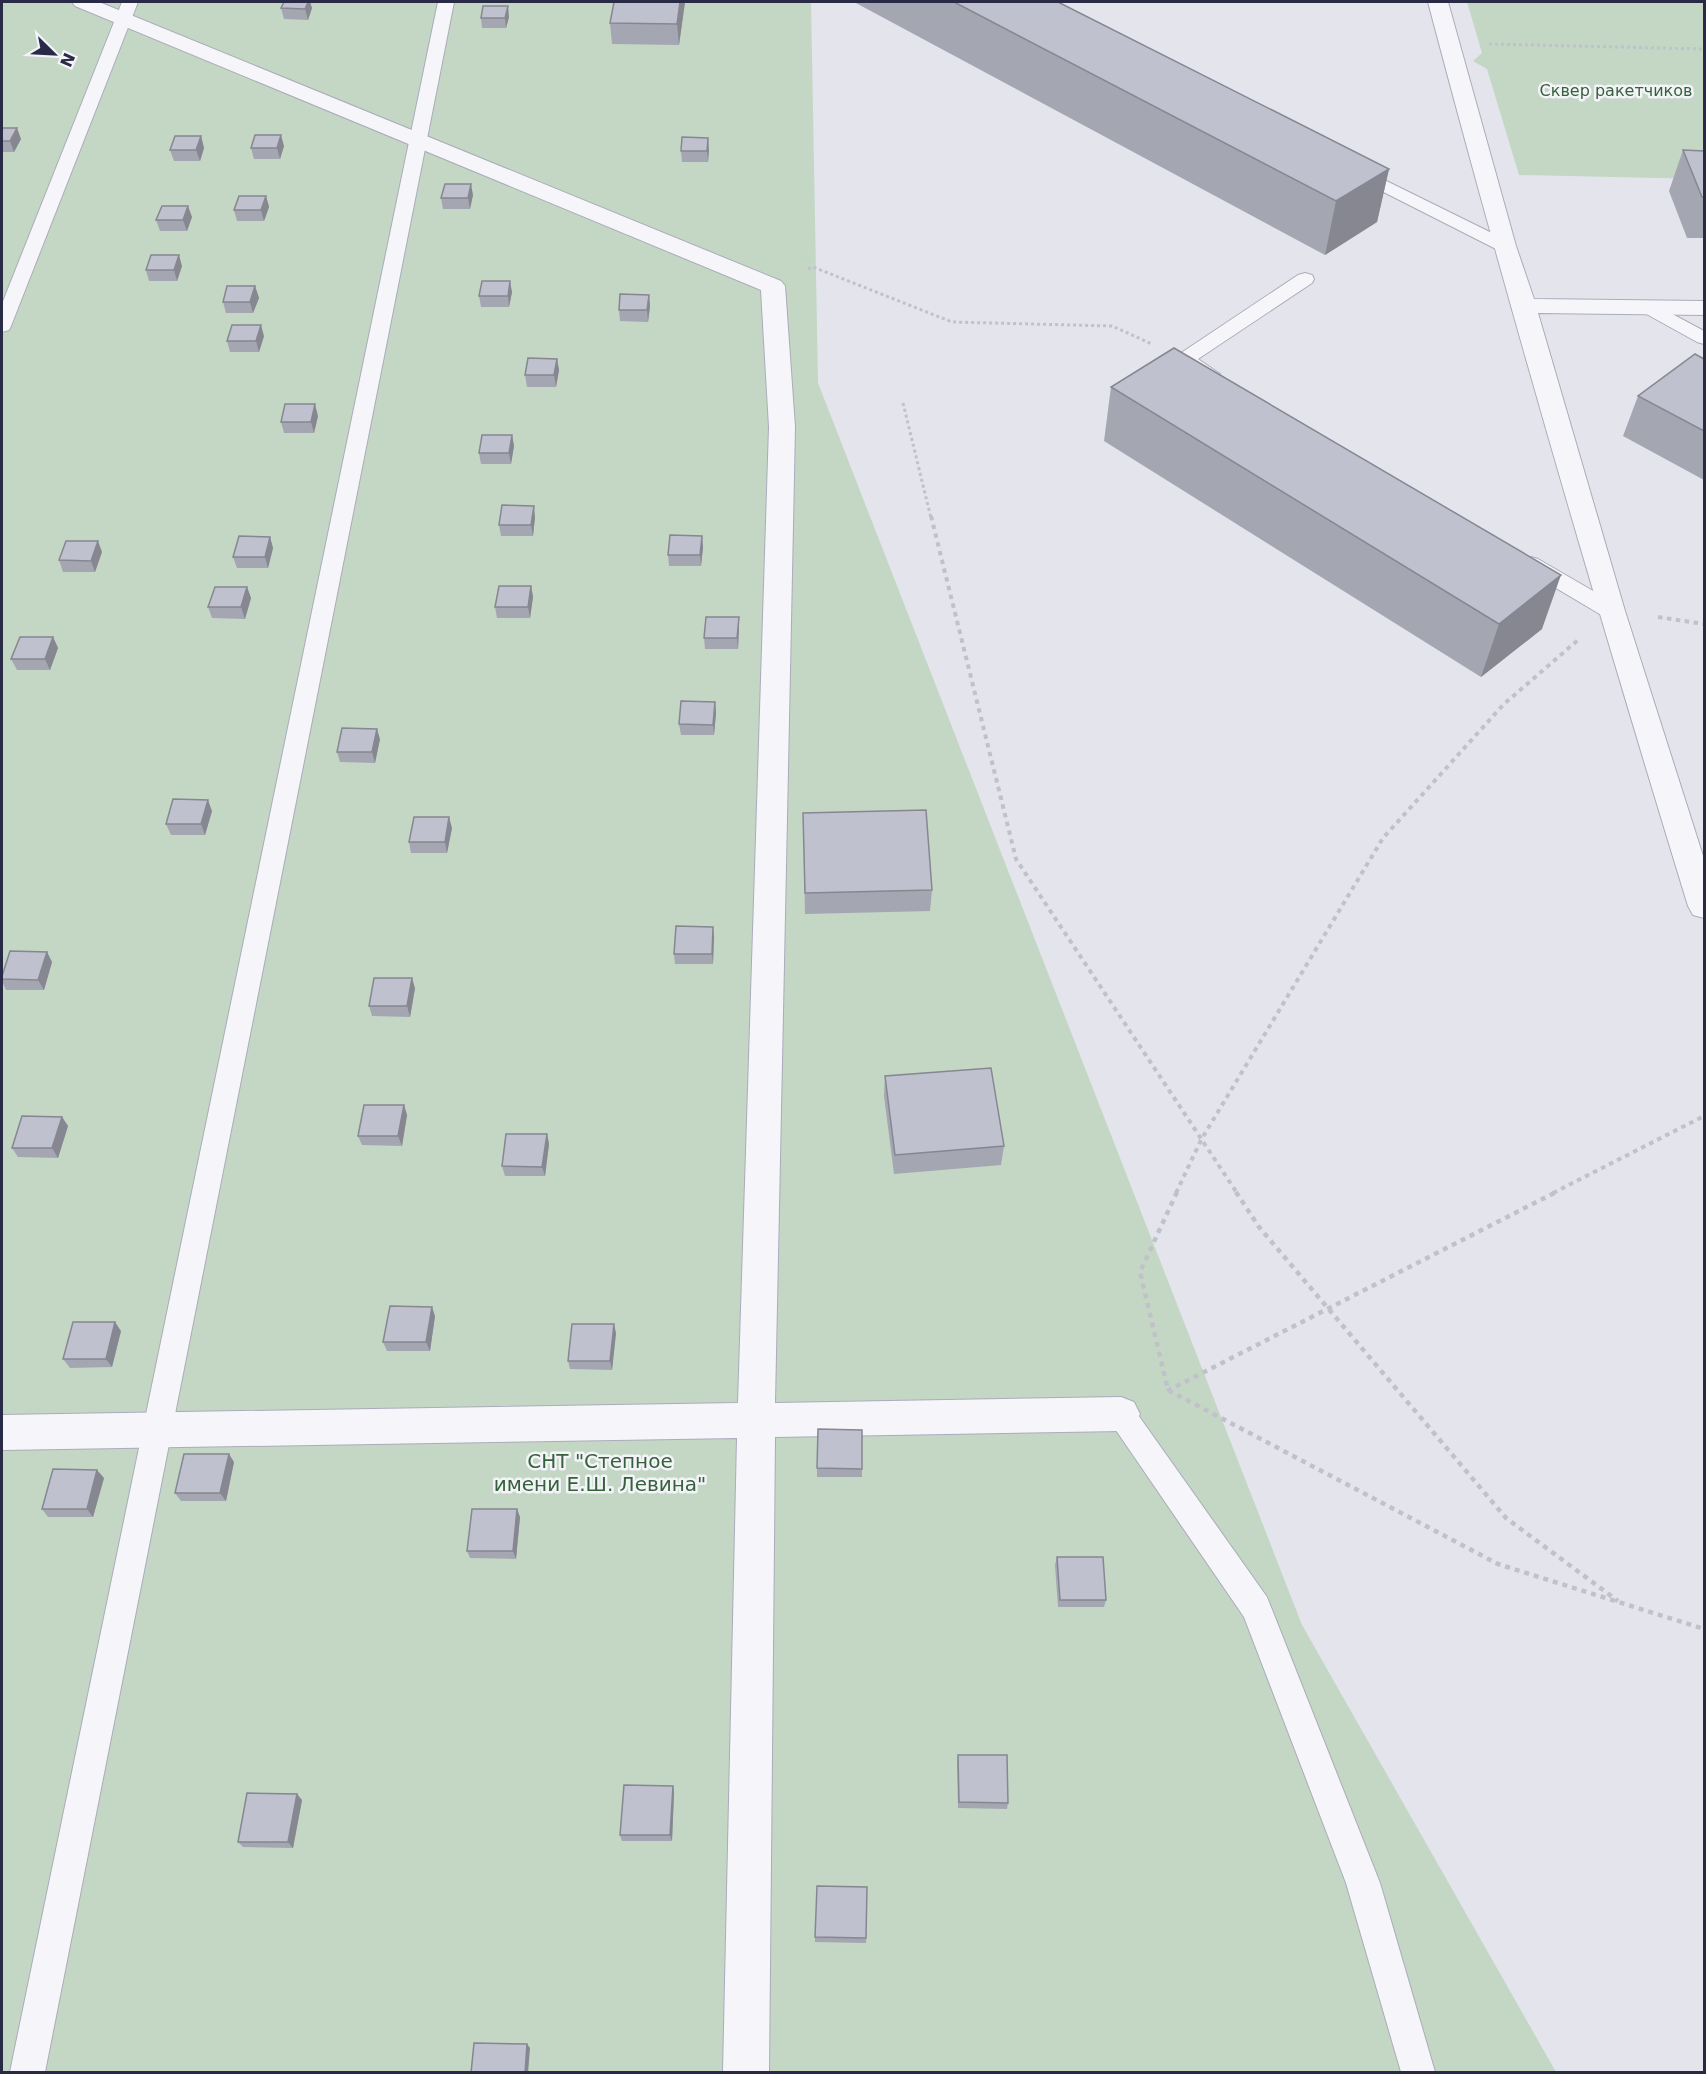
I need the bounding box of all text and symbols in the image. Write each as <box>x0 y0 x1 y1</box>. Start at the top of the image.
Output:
north arrow <box>24 24 84 84</box>
text: N <box>56 50 79 70</box>
park label: Сквер ракетчиков <box>1540 81 1692 100</box>
park label: СНТ "Степное имени Е.Ш. Левина" <box>494 1449 706 1496</box>

